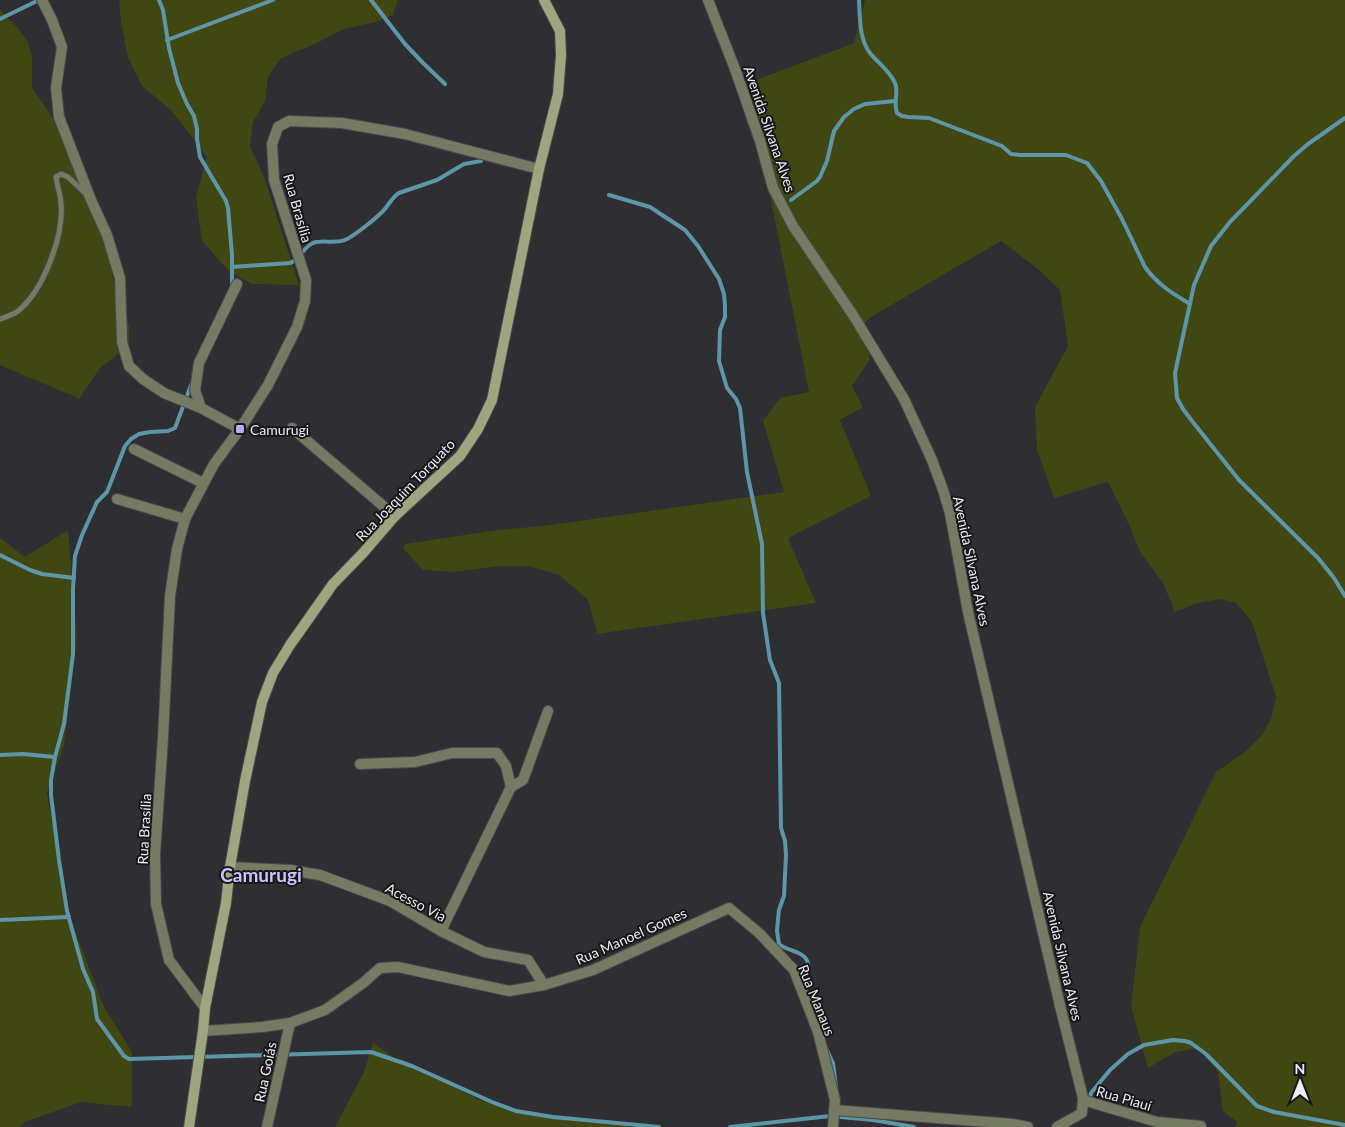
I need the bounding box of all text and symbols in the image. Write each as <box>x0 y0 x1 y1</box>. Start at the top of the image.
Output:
street label: Avenida Silvana Alves <box>740 64 800 194</box>
street label: Rua Brasília <box>280 172 316 244</box>
place label: Camurugi <box>250 421 309 438</box>
marker: Camurugi <box>234 423 246 435</box>
street label: Rua Joaquim Torquato <box>352 435 458 545</box>
street label: Avenida Silvana Alves <box>950 495 994 627</box>
street label: Rua Brasília <box>134 793 154 865</box>
district label: Camurugi <box>220 863 302 886</box>
street label: Acesso Via <box>383 879 449 925</box>
street label: Avenida Silvana Alves <box>1040 890 1086 1022</box>
street label: Rua Manoel Gomes <box>573 904 689 968</box>
street label: Rua Manaus <box>795 962 839 1038</box>
street label: Rua Goiás <box>250 1040 280 1104</box>
north arrow <box>1275 1057 1325 1107</box>
text: N <box>1295 1060 1305 1077</box>
street label: Rua Piauí <box>1094 1082 1154 1114</box>

